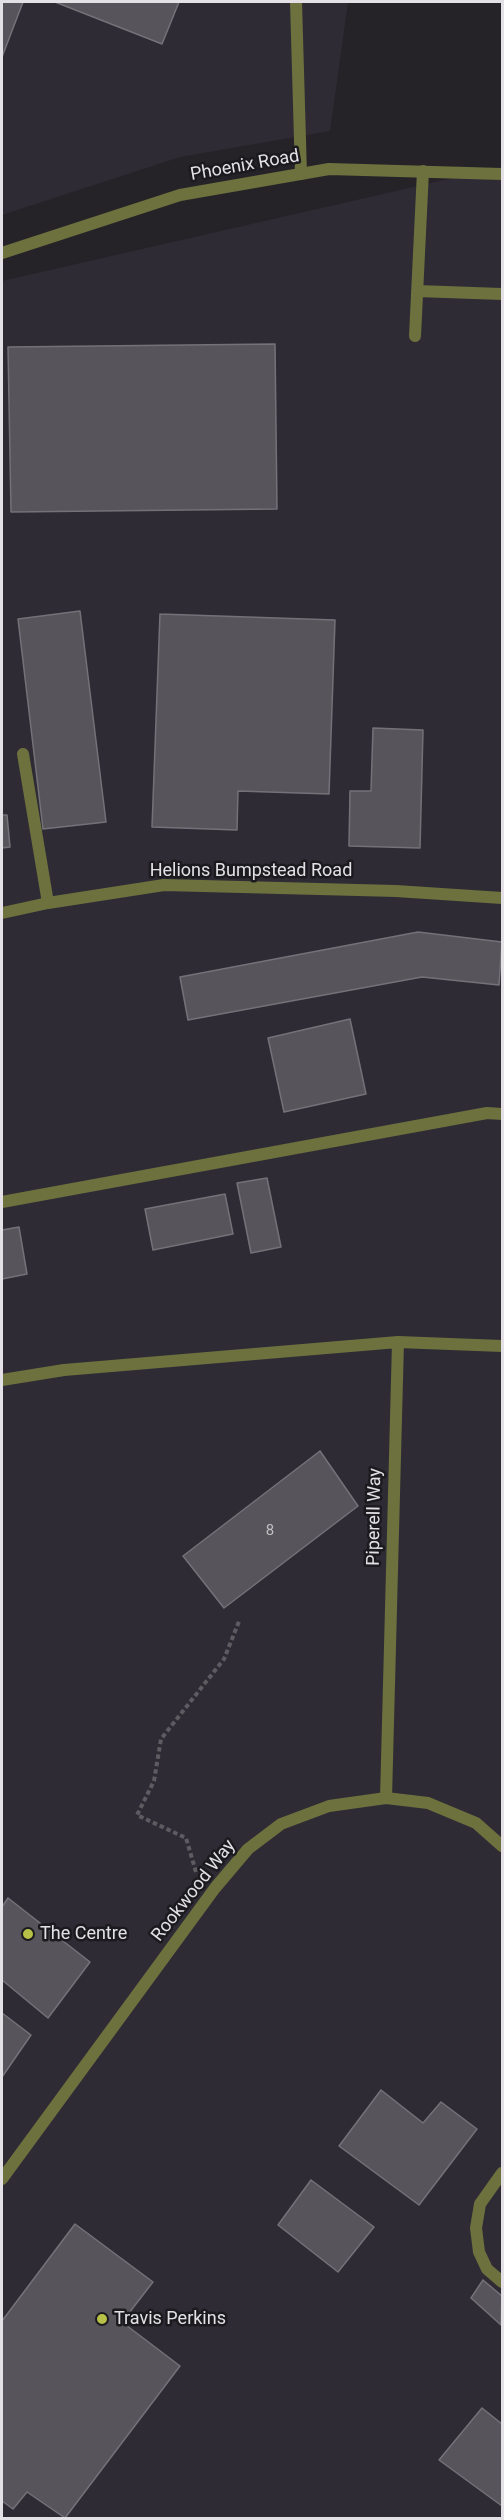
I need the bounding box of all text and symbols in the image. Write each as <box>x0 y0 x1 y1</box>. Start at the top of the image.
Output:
street label: Phoenix Road <box>189 146 301 186</box>
street label: Helions Bumpstead Road <box>150 860 352 882</box>
street label: Piperell Way <box>363 1468 387 1566</box>
house number: 8 <box>266 1522 274 1540</box>
street label: Rookwood Way <box>148 1836 240 1946</box>
place label: The Centre <box>40 1923 127 1945</box>
marker: The Centre <box>21 1927 35 1941</box>
place label: Travis Perkins <box>114 2308 226 2330</box>
marker: Travis Perkins <box>95 2312 109 2326</box>

